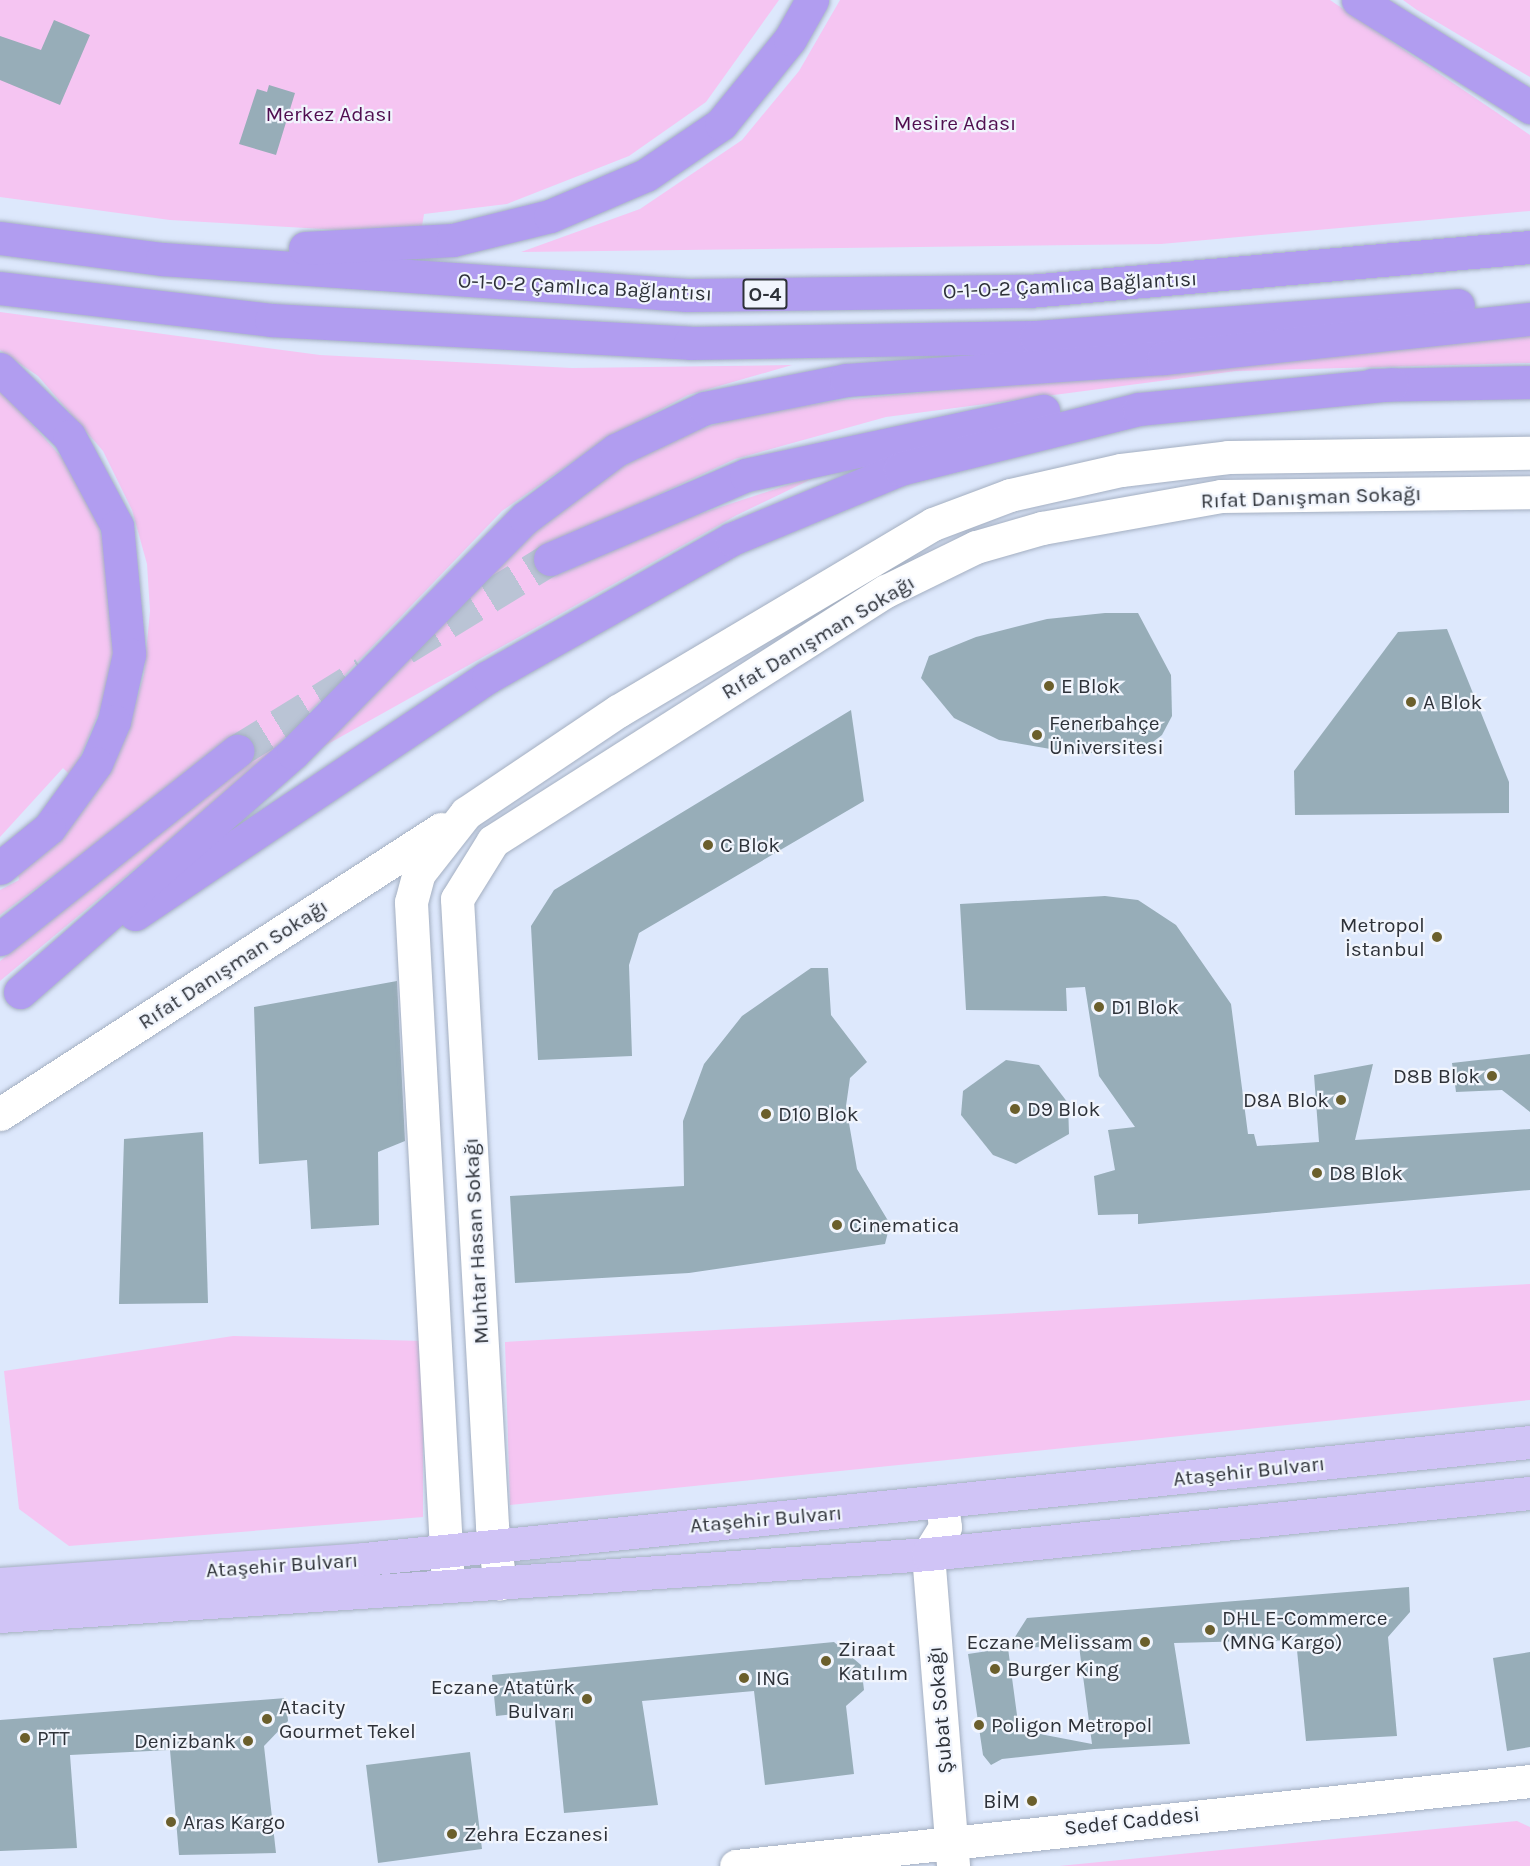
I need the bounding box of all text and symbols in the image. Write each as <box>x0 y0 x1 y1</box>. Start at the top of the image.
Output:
park label: Merkez Adası <box>265 101 393 127</box>
park label: Mesire Adası <box>894 110 1016 136</box>
street label: O-1-O-2 Çamlıca Bağlantısı <box>942 266 1198 304</box>
street label: O-1-O-2 Çamlıca Bağlantısı <box>457 268 713 306</box>
road number: O-4 <box>741 277 789 311</box>
street label: Rıfat Danışman Sokağı <box>1200 481 1422 513</box>
street label: Rıfat Danışman Sokağı <box>717 569 919 705</box>
place label: E Blok <box>1061 673 1120 699</box>
marker: E Blok <box>1042 679 1056 693</box>
place label: A Blok <box>1423 689 1482 715</box>
marker: A Blok <box>1404 695 1418 709</box>
place label: Fenerbahçe Üniversitesi <box>1049 710 1164 760</box>
marker: Fenerbahçe Üniversitesi <box>1030 728 1044 742</box>
place label: C Blok <box>720 832 780 858</box>
marker: C Blok <box>701 838 715 852</box>
street label: Rıfat Danışman Sokağı <box>134 893 332 1035</box>
place label: Metropol İstanbul <box>1340 912 1425 962</box>
marker: Metropol İstanbul <box>1430 930 1444 944</box>
place label: D1 Blok <box>1111 994 1179 1020</box>
marker: D1 Blok <box>1092 1000 1106 1014</box>
place label: D8B Blok <box>1393 1063 1480 1089</box>
marker: D8B Blok <box>1485 1069 1499 1083</box>
place label: D8A Blok <box>1243 1087 1329 1113</box>
marker: D8A Blok <box>1334 1093 1348 1107</box>
place label: D9 Blok <box>1027 1096 1100 1122</box>
place label: D10 Blok <box>778 1101 858 1127</box>
marker: D9 Blok <box>1008 1102 1022 1116</box>
marker: D10 Blok <box>759 1107 773 1121</box>
street label: Muhtar Hasan Sokağı <box>458 1137 494 1345</box>
place label: D8 Blok <box>1329 1160 1403 1186</box>
marker: D8 Blok <box>1310 1166 1324 1180</box>
place label: Cinematica <box>849 1212 959 1238</box>
marker: Cinematica <box>830 1218 844 1232</box>
street label: Ataşehir Bulvarı <box>1172 1451 1326 1491</box>
street label: Ataşehir Bulvarı <box>689 1500 843 1538</box>
street label: Ataşehir Bulvarı <box>205 1547 359 1583</box>
place label: DHL E-Commerce (MNG Kargo) <box>1222 1605 1387 1655</box>
marker: DHL E-Commerce (MNG Kargo) <box>1203 1623 1217 1637</box>
place label: Eczane Melissam <box>966 1629 1133 1655</box>
marker: Eczane Melissam <box>1138 1635 1152 1649</box>
place label: Ziraat Katılım <box>838 1636 908 1686</box>
street label: Şubat Sokağı <box>922 1645 958 1775</box>
marker: Ziraat Katılım <box>819 1654 833 1668</box>
place label: Burger King <box>1007 1656 1119 1682</box>
marker: Burger King <box>988 1662 1002 1676</box>
place label: ING <box>756 1665 790 1691</box>
marker: ING <box>737 1671 751 1685</box>
place label: Eczane Atatürk Bulvarı <box>431 1674 575 1724</box>
marker: Eczane Atatürk Bulvarı <box>580 1692 594 1706</box>
place label: Atacity Gourmet Tekel <box>279 1694 416 1744</box>
marker: Atacity Gourmet Tekel <box>260 1712 274 1726</box>
place label: Poligon Metropol <box>991 1712 1152 1738</box>
marker: Poligon Metropol <box>972 1718 986 1732</box>
place label: PTT <box>37 1725 70 1751</box>
place label: Denizbank <box>134 1728 236 1754</box>
marker: PTT <box>18 1731 32 1745</box>
marker: Denizbank <box>241 1734 255 1748</box>
place label: BİM <box>983 1788 1020 1814</box>
marker: BİM <box>1025 1794 1039 1808</box>
street label: Sedef Caddesi <box>1063 1801 1201 1841</box>
place label: Aras Kargo <box>183 1809 285 1835</box>
marker: Aras Kargo <box>164 1815 178 1829</box>
place label: Zehra Eczanesi <box>464 1821 609 1847</box>
marker: Zehra Eczanesi <box>445 1827 459 1841</box>

